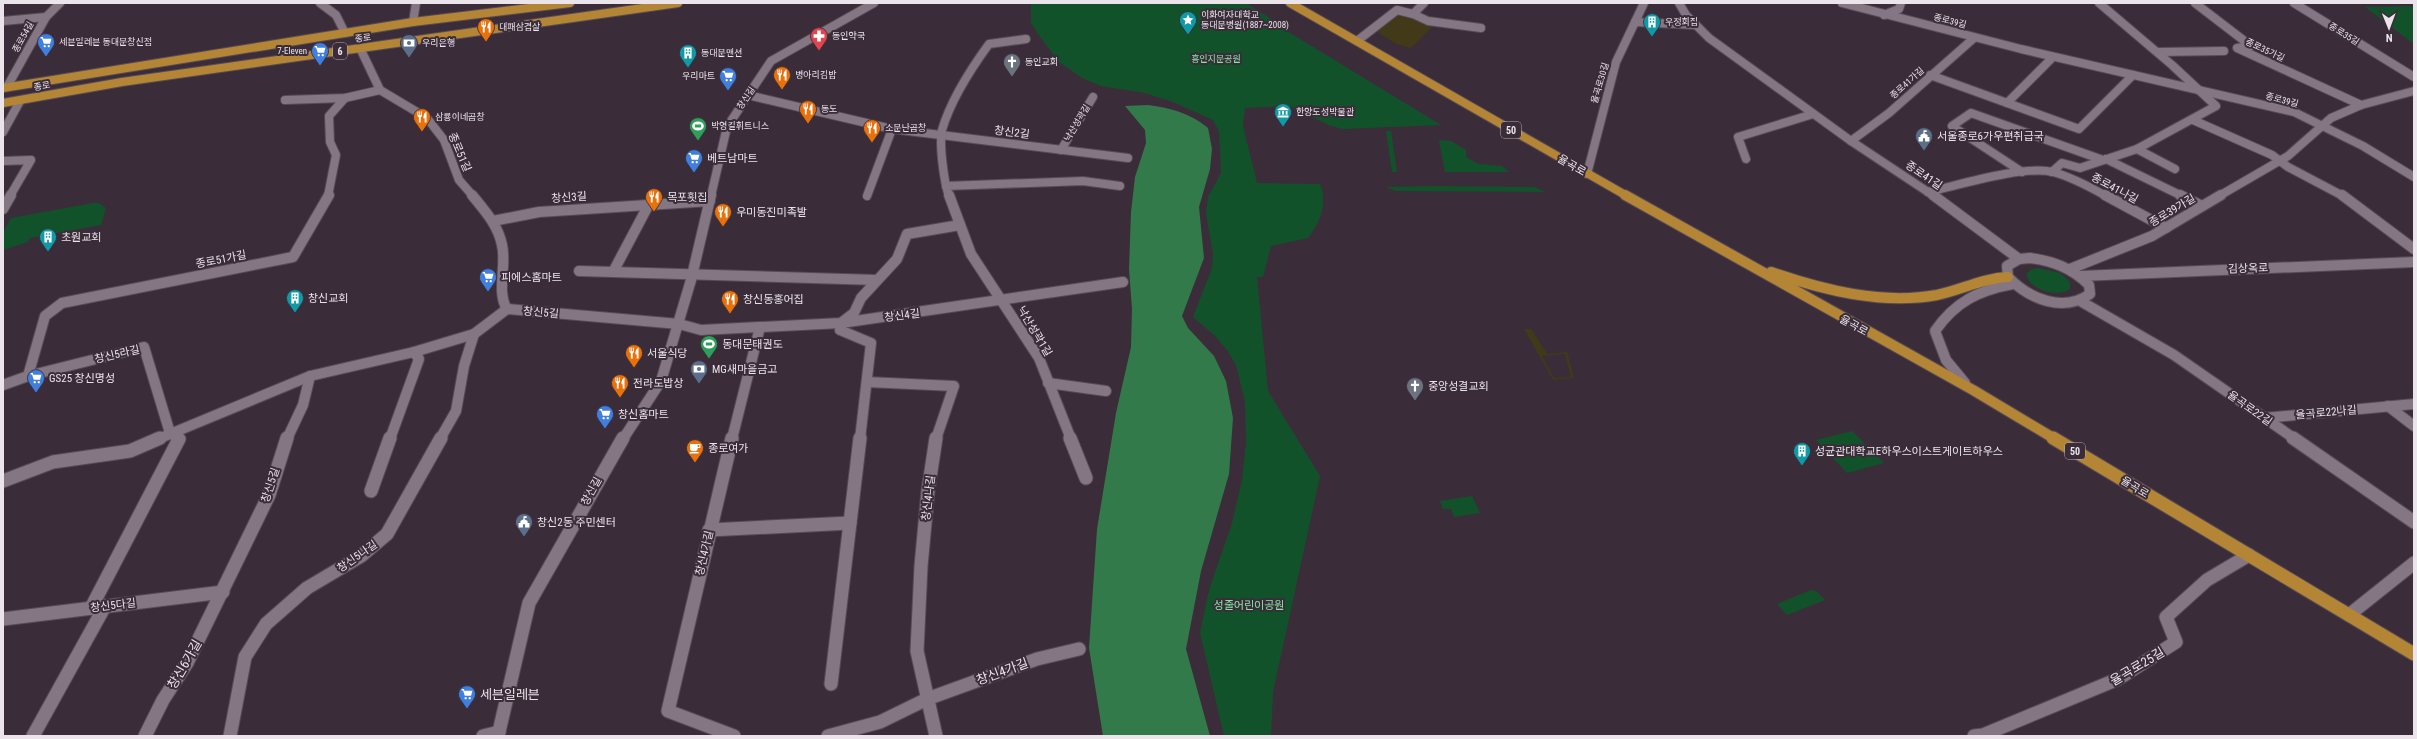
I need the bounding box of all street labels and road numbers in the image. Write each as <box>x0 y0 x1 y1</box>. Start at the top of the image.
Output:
street label: 종로39길 <box>1932 12 1968 30</box>
street label: 종로54길 <box>10 20 36 54</box>
street label: 종로35길 <box>2327 21 2361 47</box>
street label: 종로 <box>354 32 372 44</box>
street label: 종로35가길 <box>2244 37 2286 63</box>
road number: 6 <box>333 43 347 59</box>
street label: 율곡로30길 <box>1589 61 1611 105</box>
street label: 종로41가길 <box>1888 65 1926 101</box>
street label: 종로 <box>33 80 51 92</box>
street label: 창신길 <box>735 85 757 111</box>
street label: 종로39길 <box>2264 91 2300 109</box>
street label: 낙산성곽길 <box>1062 103 1092 143</box>
road number: 50 <box>1501 122 1521 138</box>
street label: 창신2길 <box>993 124 1030 141</box>
street label: 종로51길 <box>446 131 474 174</box>
street label: 율곡로 <box>1555 152 1588 179</box>
street label: 종로41길 <box>1903 158 1944 192</box>
street label: 종로41나길 <box>2089 171 2140 206</box>
street label: 창신3길 <box>551 190 587 205</box>
street label: 종로39가길 <box>2147 192 2198 229</box>
street label: 종로51가길 <box>195 248 248 271</box>
street label: 김상옥로 <box>2228 261 2268 276</box>
street label: 창신5길 <box>523 304 559 321</box>
street label: 낙산성곽1길 <box>1015 304 1055 359</box>
street label: 창신4길 <box>884 307 921 324</box>
street label: 율곡로 <box>1837 312 1870 338</box>
street label: 창신5라길 <box>93 343 141 366</box>
street label: 율곡로22길 <box>2225 388 2274 428</box>
street label: 율곡로22나길 <box>2295 403 2357 422</box>
road number: 50 <box>2065 443 2085 459</box>
street label: 창신5길 <box>259 466 282 504</box>
street label: 창신4나길 <box>919 474 938 522</box>
street label: 율곡로 <box>2118 474 2151 501</box>
street label: 창신길 <box>578 475 604 508</box>
street label: 창신4가길 <box>693 529 716 577</box>
street label: 창신5나길 <box>335 538 380 575</box>
street label: 창신5다길 <box>89 596 137 615</box>
street label: 창신6가길 <box>164 637 204 691</box>
street label: 율곡로25길 <box>2107 644 2167 688</box>
street label: 창신4가길 <box>974 655 1030 688</box>

